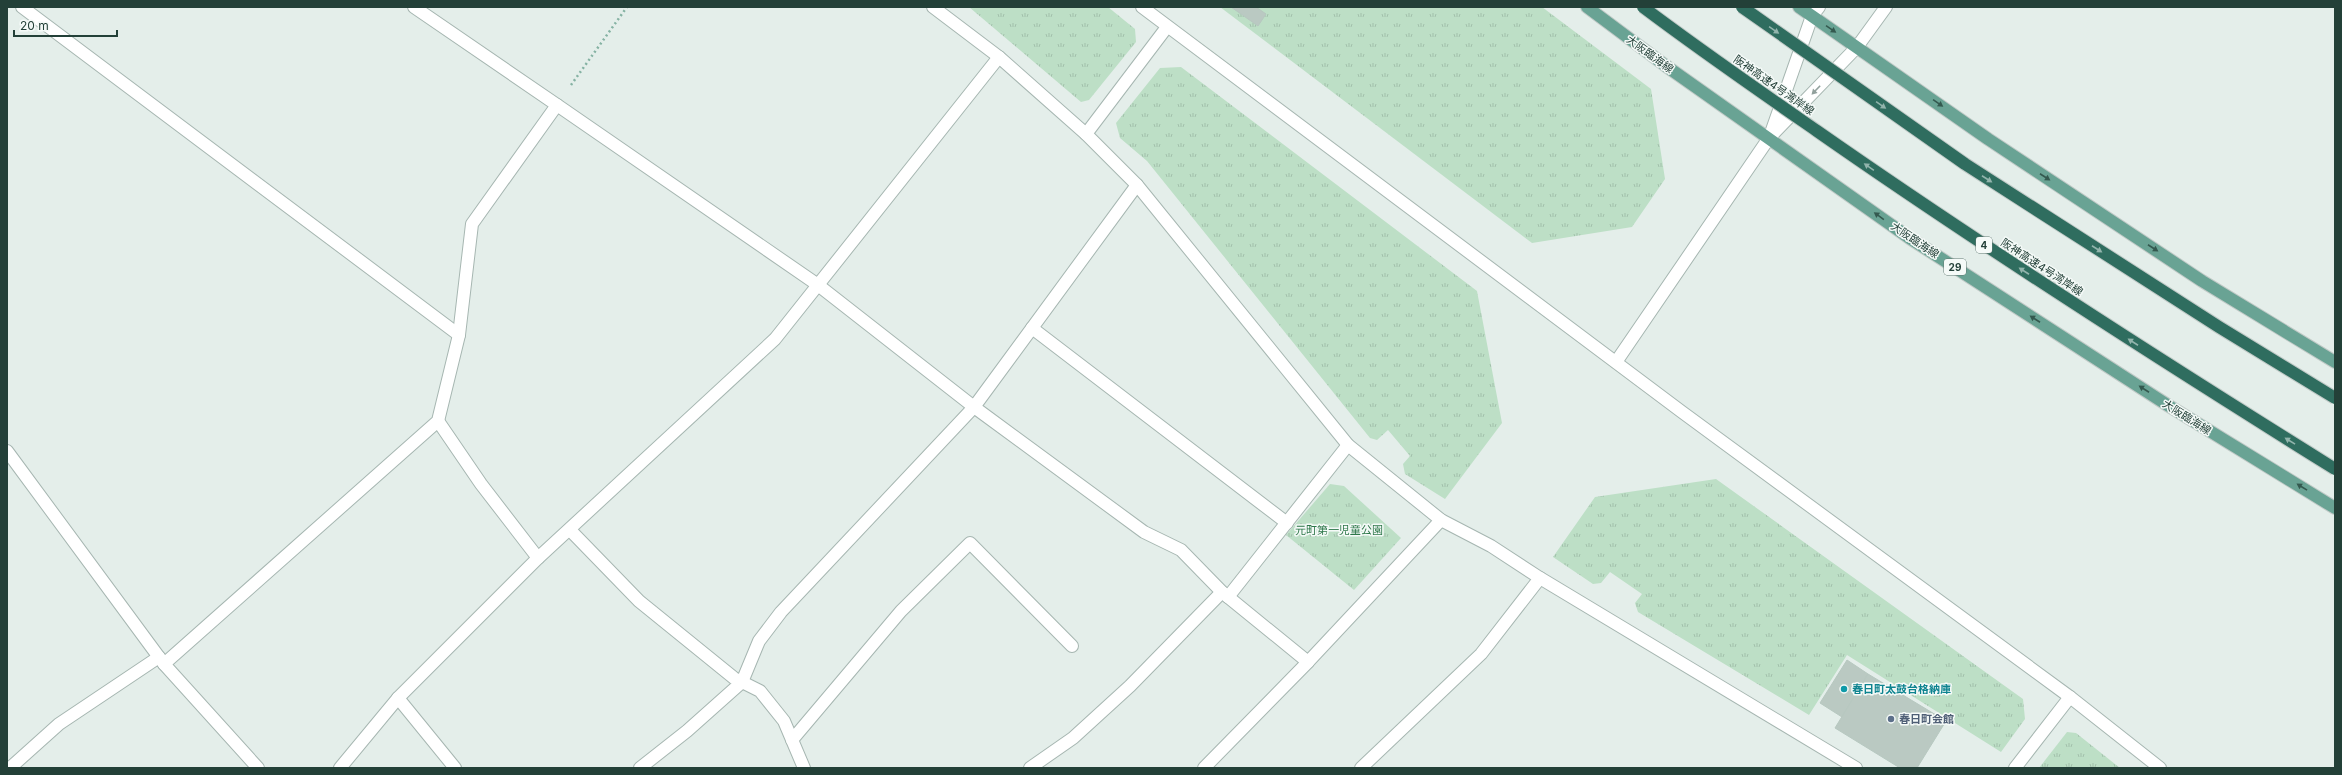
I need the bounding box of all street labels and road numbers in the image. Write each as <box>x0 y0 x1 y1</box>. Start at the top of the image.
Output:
street label: 大阪臨海線 <box>1624 32 1676 76</box>
street label: 阪神高速4号湾岸線 <box>1731 52 1817 118</box>
street label: 大阪臨海線 <box>1888 219 1942 261</box>
street label: 阪神高速4号湾岸線 <box>1998 235 2086 299</box>
road number: 4 <box>1976 237 1992 253</box>
road number: 29 <box>1944 259 1966 275</box>
street label: 大阪臨海線 <box>2160 396 2214 438</box>

